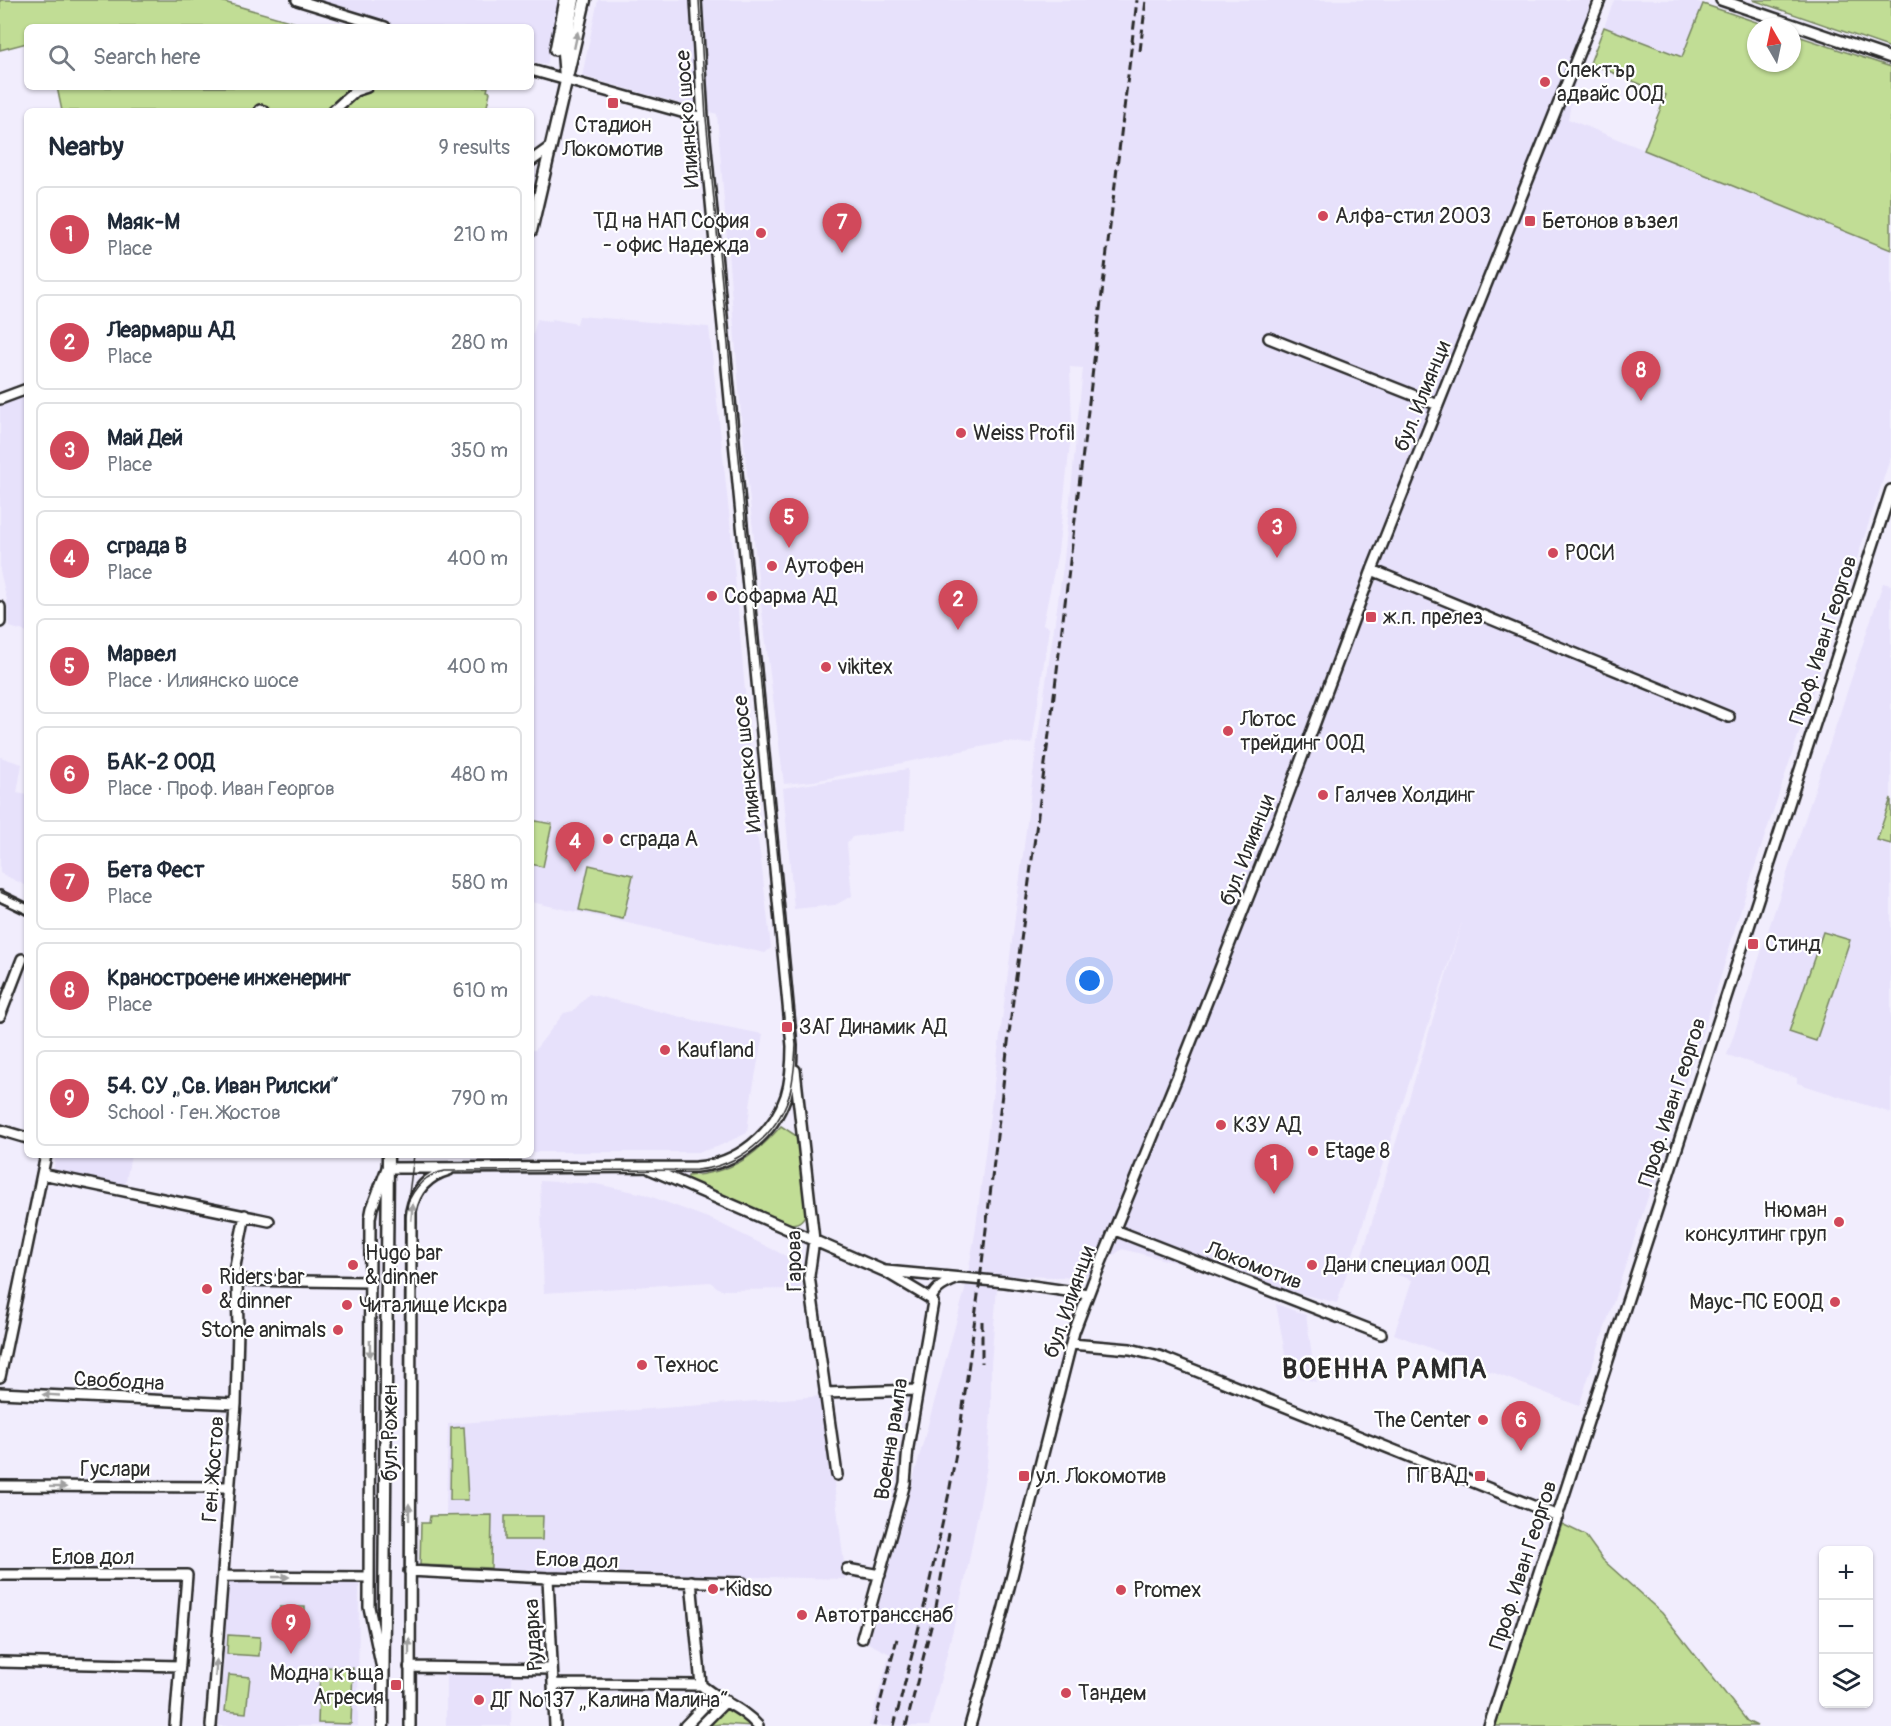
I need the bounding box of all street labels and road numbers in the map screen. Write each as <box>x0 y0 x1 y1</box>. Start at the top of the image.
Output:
street label: Илиянско шосе <box>669 49 706 189</box>
street label: бул. Илиянци <box>1388 337 1457 456</box>
street label: Проф. Иван Георгов <box>1783 552 1863 728</box>
street label: Илиянско шосе <box>727 693 768 834</box>
street label: бул. Илиянци <box>1214 791 1281 910</box>
street label: Проф. Иван Георгов <box>1632 1014 1712 1190</box>
street label: Гарова <box>780 1230 809 1292</box>
street label: Локомотив <box>1201 1234 1306 1296</box>
street label: бул. Илиянци <box>1038 1242 1101 1362</box>
street label: Свободна <box>73 1366 165 1397</box>
street label: Военна рампа <box>869 1376 914 1502</box>
street label: бул. Рожен <box>377 1384 404 1482</box>
street label: Ген. Жостов <box>196 1415 231 1523</box>
street label: Гуслари <box>80 1456 150 1483</box>
street label: Проф. Иван Георгов <box>1483 1477 1563 1653</box>
street label: Елов дол <box>51 1544 135 1571</box>
street label: Елов дол <box>535 1546 619 1575</box>
street label: Рударка <box>518 1598 549 1672</box>

